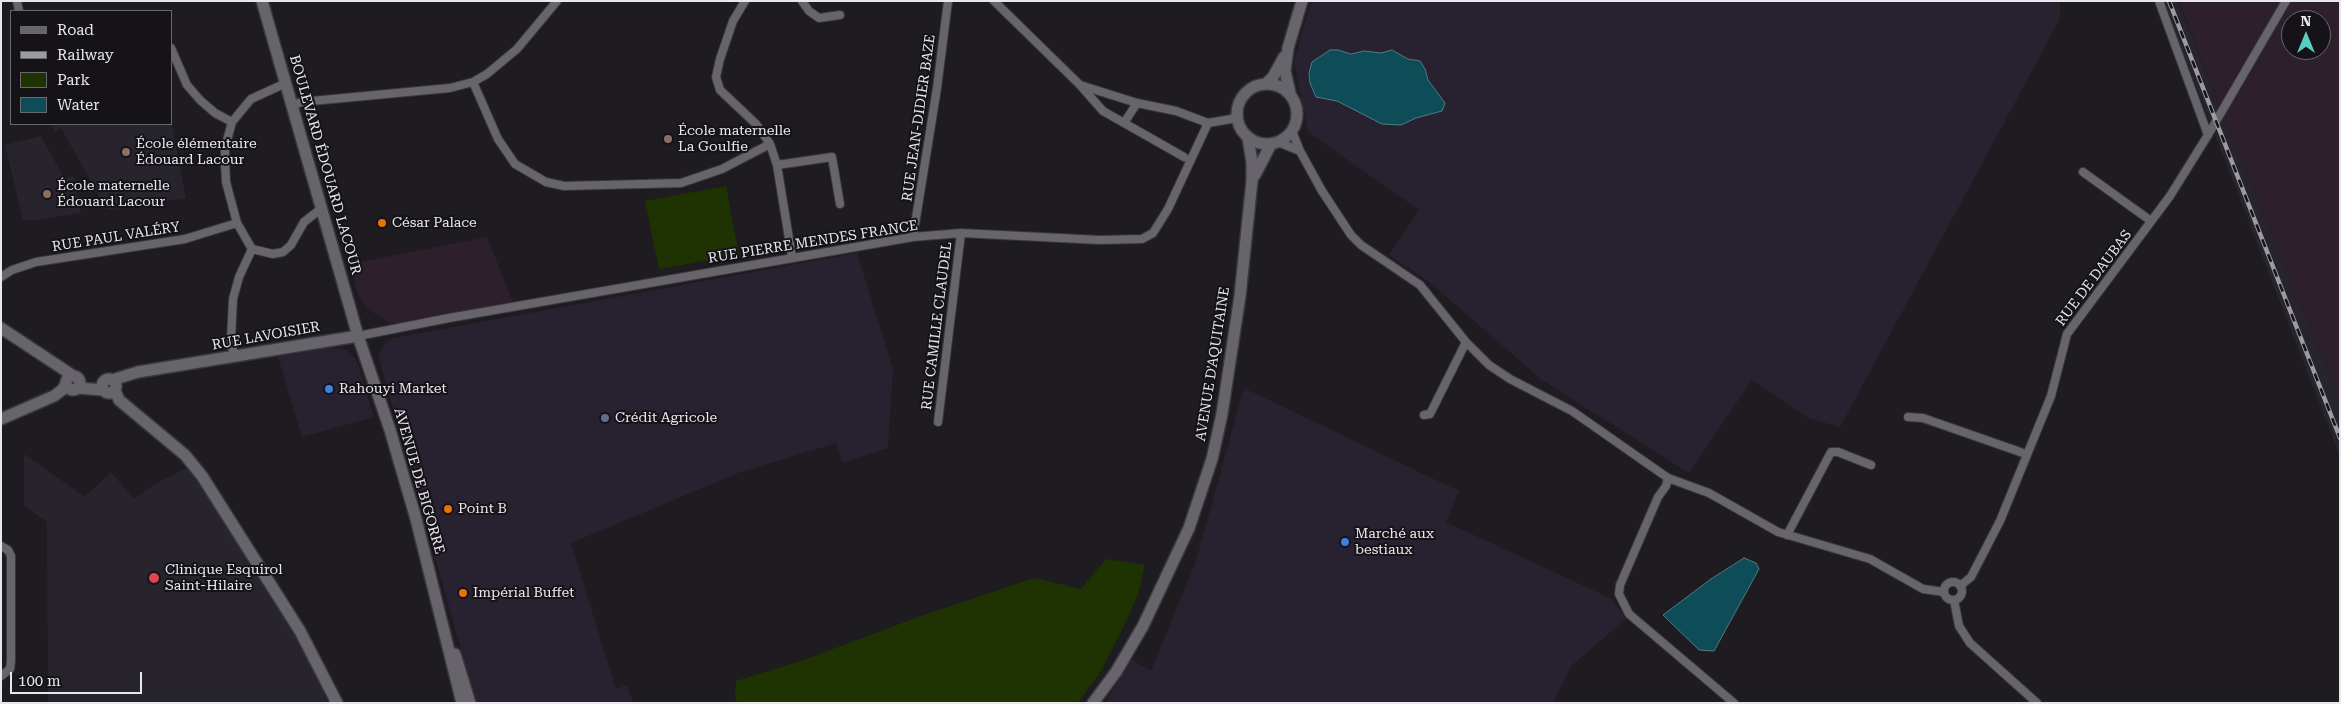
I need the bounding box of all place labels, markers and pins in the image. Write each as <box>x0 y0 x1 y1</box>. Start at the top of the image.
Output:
place label: École maternelle La Goulfie <box>678 123 791 156</box>
marker: École maternelle La Goulfie <box>662 133 674 145</box>
place label: École élémentaire Édouard Lacour <box>136 136 257 168</box>
marker: École élémentaire Édouard Lacour <box>120 146 132 158</box>
place label: École maternelle Édouard Lacour <box>57 178 170 210</box>
marker: École maternelle Édouard Lacour <box>41 188 53 200</box>
place label: César Palace <box>392 215 477 231</box>
marker: César Palace <box>376 217 388 229</box>
place label: Rahouyi Market <box>339 381 447 397</box>
marker: Rahouyi Market <box>323 383 335 395</box>
place label: Crédit Agricole <box>615 410 717 426</box>
marker: Crédit Agricole <box>599 412 611 424</box>
place label: Point B <box>458 501 507 517</box>
marker: Point B <box>442 503 454 515</box>
place label: Marché aux bestiaux <box>1355 526 1434 558</box>
marker: Marché aux bestiaux <box>1339 536 1351 548</box>
place label: Clinique Esquirol Saint-Hilaire <box>165 562 283 594</box>
marker: Clinique Esquirol Saint-Hilaire <box>147 571 161 585</box>
place label: Impérial Buffet <box>473 585 575 601</box>
marker: Impérial Buffet <box>457 587 469 599</box>

